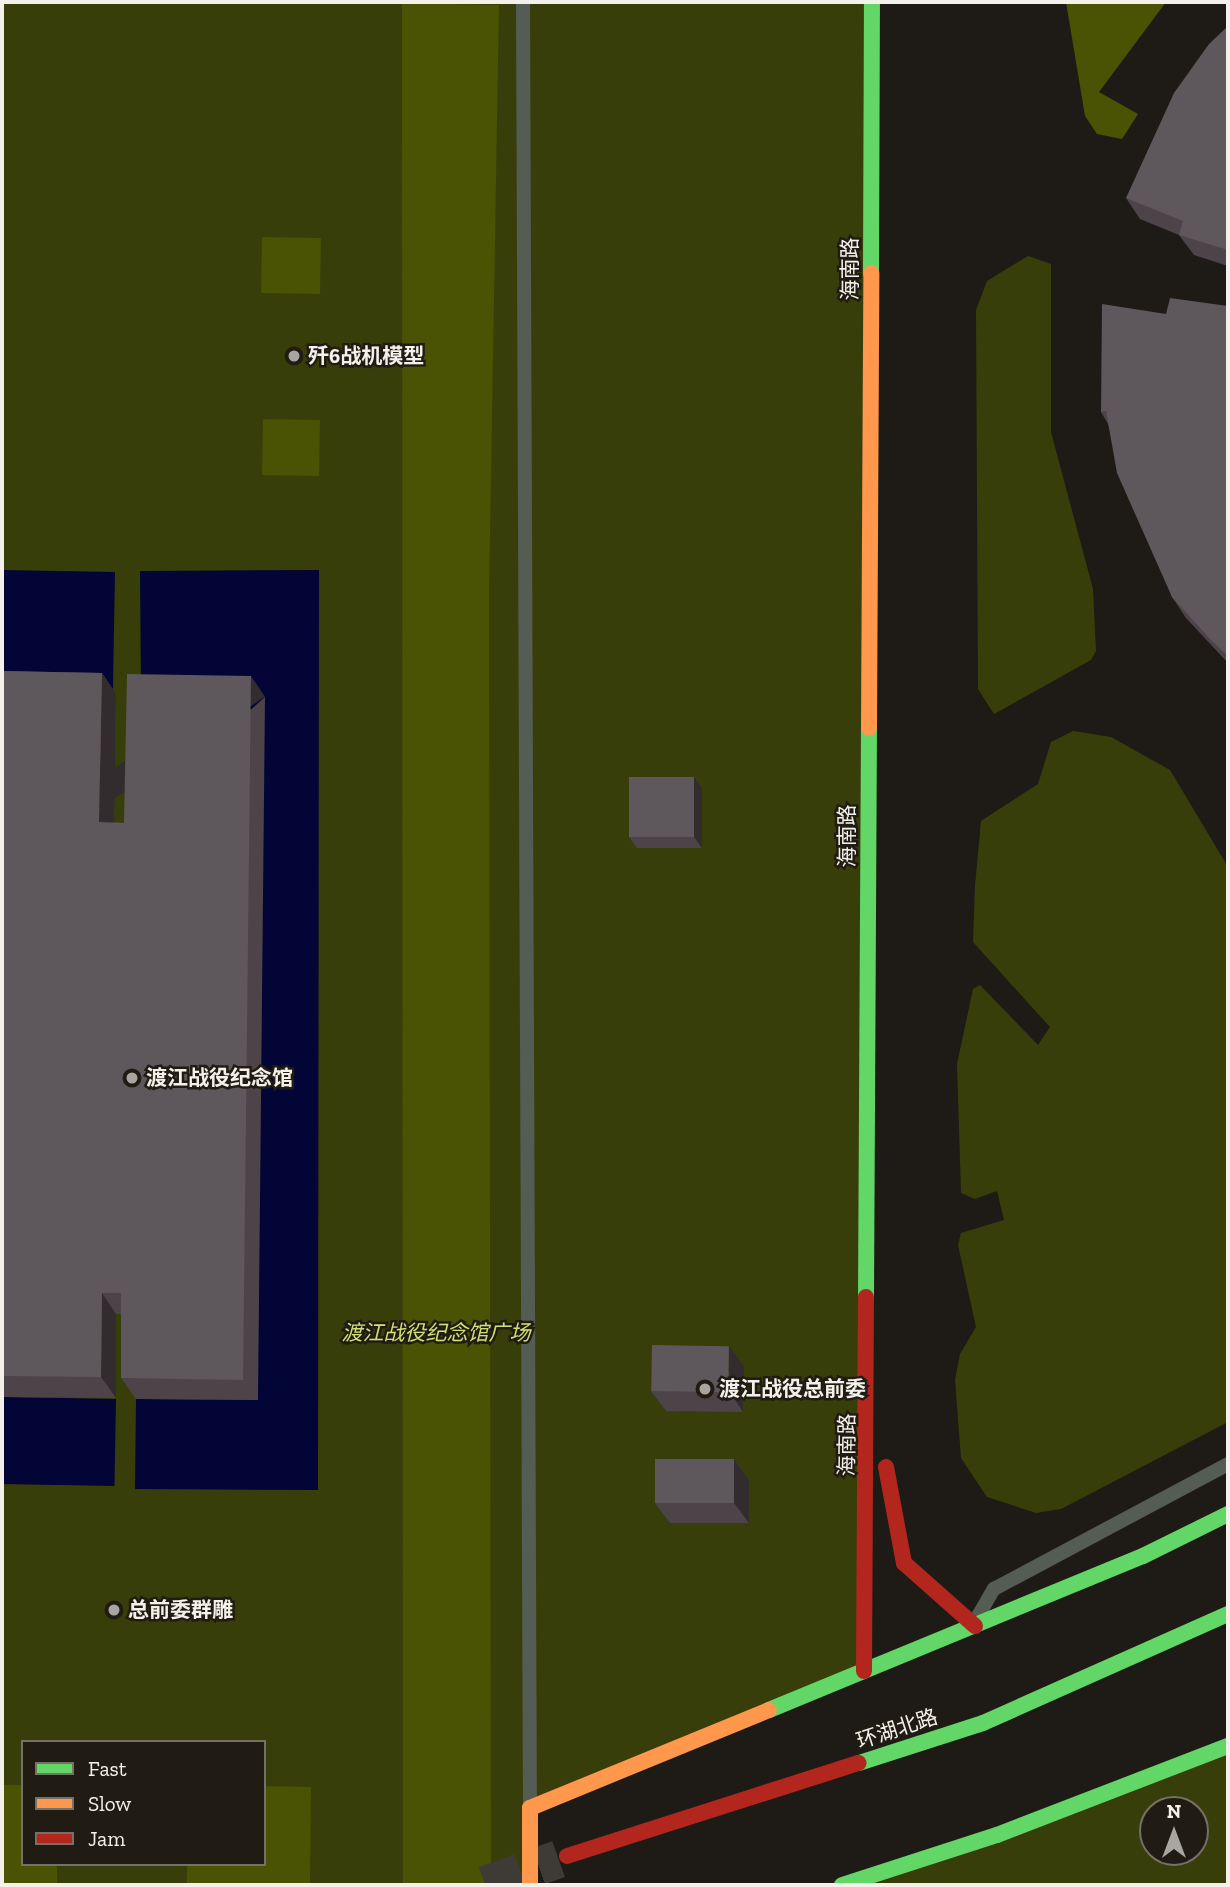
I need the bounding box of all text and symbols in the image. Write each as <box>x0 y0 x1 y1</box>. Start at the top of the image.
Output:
street label: 海南路 <box>837 238 863 300</box>
place label: 歼6战机模型 <box>308 343 424 369</box>
marker: 歼6战机模型 <box>286 348 302 364</box>
street label: 海南路 <box>834 805 860 867</box>
place label: 渡江战役纪念馆 <box>146 1065 293 1091</box>
marker: 渡江战役纪念馆 <box>124 1070 140 1086</box>
park label: 渡江战役纪念馆广场 <box>342 1320 530 1346</box>
place label: 渡江战役总前委 <box>719 1376 866 1402</box>
marker: 渡江战役总前委 <box>697 1381 713 1397</box>
street label: 海南路 <box>834 1413 860 1477</box>
place label: 总前委群雕 <box>128 1597 233 1623</box>
marker: 总前委群雕 <box>106 1602 122 1618</box>
street label: 环湖北路 <box>853 1704 941 1754</box>
legend <box>21 1740 266 1866</box>
text: Fast <box>88 1756 127 1781</box>
text: Slow <box>88 1791 131 1816</box>
north arrow <box>1139 1796 1209 1866</box>
text: N <box>1167 1800 1181 1823</box>
text: Jam <box>88 1826 125 1851</box>

